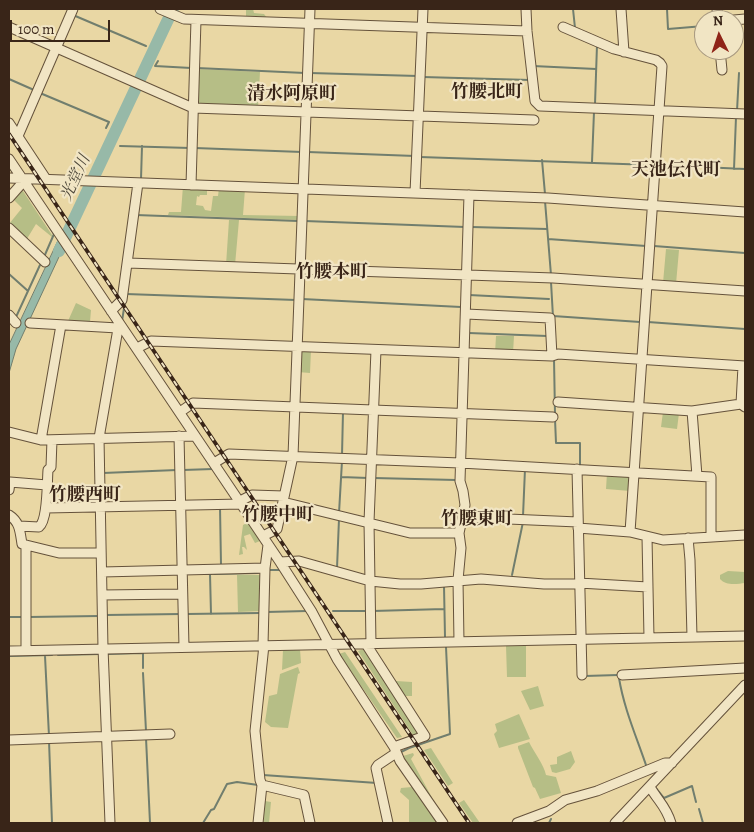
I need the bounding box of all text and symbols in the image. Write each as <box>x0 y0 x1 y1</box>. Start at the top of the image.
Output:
scale bar <box>12 10 112 42</box>
north arrow <box>694 10 744 60</box>
text: N <box>712 11 724 30</box>
text: 100 m <box>18 19 55 39</box>
district label: 竹腰北町 <box>451 82 523 104</box>
district label: 清水阿原町 <box>247 84 337 106</box>
water label: 光堂川 <box>57 152 95 204</box>
district label: 天池伝代町 <box>631 160 721 182</box>
district label: 竹腰本町 <box>296 262 368 284</box>
district label: 竹腰西町 <box>49 485 121 507</box>
district label: 竹腰中町 <box>242 505 314 527</box>
district label: 竹腰東町 <box>441 509 513 531</box>

